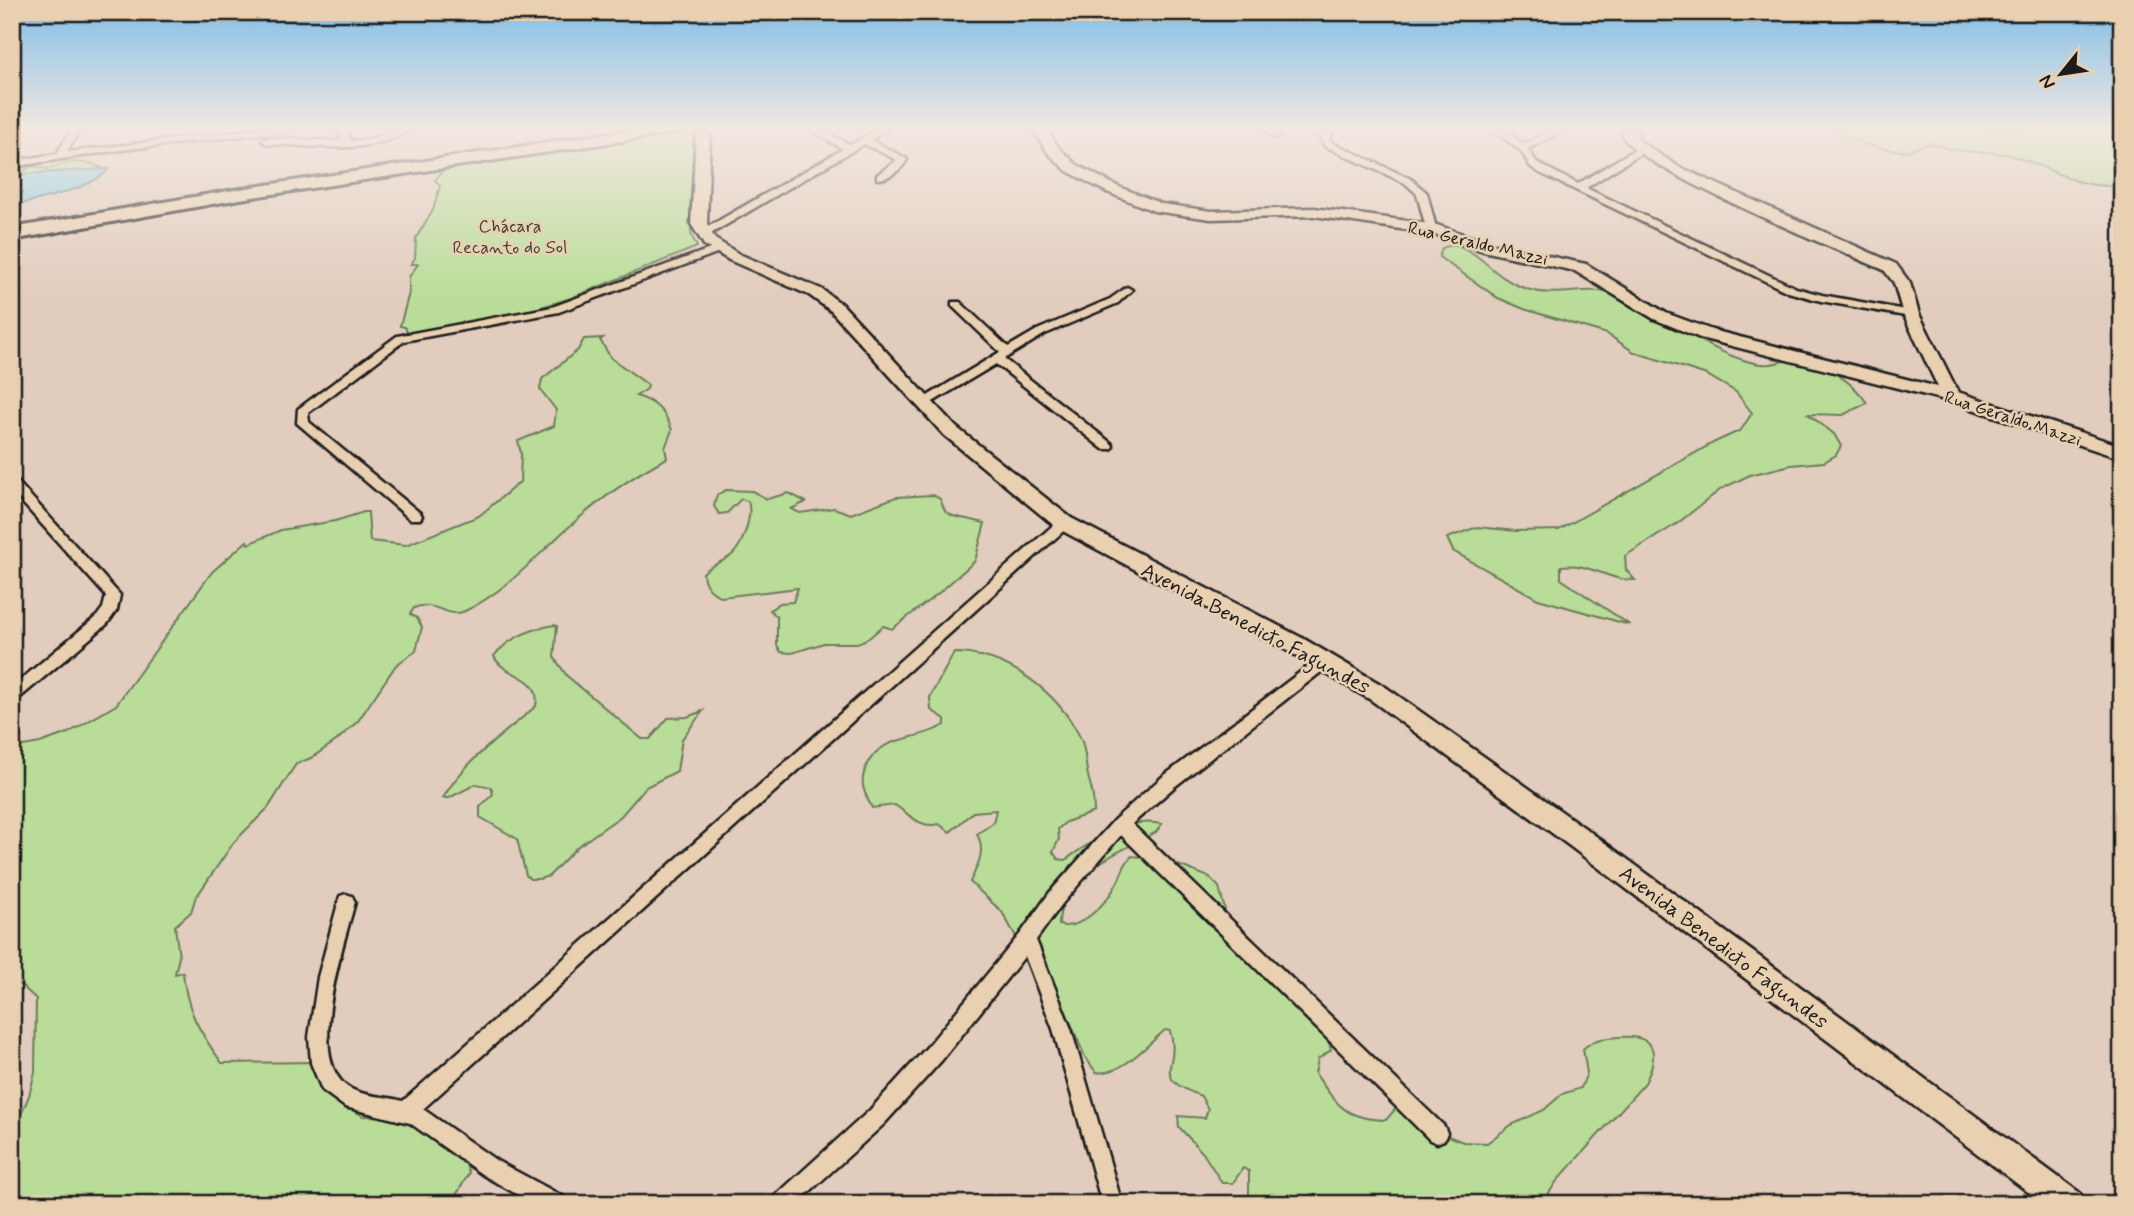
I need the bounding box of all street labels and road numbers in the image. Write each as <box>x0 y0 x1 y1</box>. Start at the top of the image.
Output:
street label: Rua Geraldo Mazzi <box>1405 216 1550 272</box>
street label: Rua Geraldo Mazzi <box>1941 385 2084 452</box>
street label: Avenida Benedicto Fagundes <box>1135 557 1375 703</box>
street label: Avenida Benedicto Fagundes <box>1612 860 1834 1038</box>

